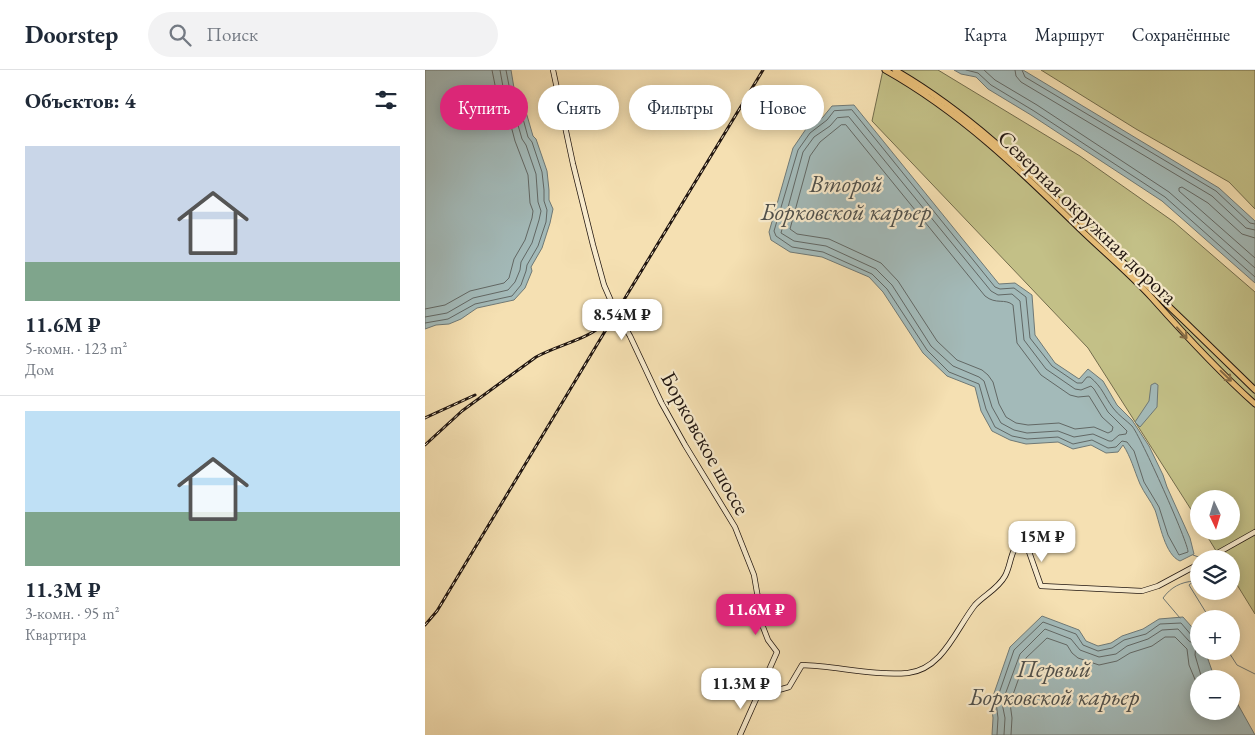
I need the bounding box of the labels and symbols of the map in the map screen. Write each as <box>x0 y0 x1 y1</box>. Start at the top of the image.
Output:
street label: Северная окружная дорога <box>991 124 1184 311</box>
water label: Второй Борковской карьер <box>760 168 932 227</box>
pin: 8.54M ₽ <box>576 298 668 341</box>
one-way arrow <box>1177 327 1188 340</box>
street label: Борковское шоссе <box>654 366 757 521</box>
one-way arrow <box>1220 370 1232 382</box>
north arrow <box>1190 490 1240 540</box>
pin: 15M ₽ <box>1007 520 1077 563</box>
pin: 11.6M ₽ <box>710 594 802 636</box>
water label: Первый Борковской карьер <box>968 653 1140 712</box>
pin: 11.3M ₽ <box>695 668 787 710</box>

